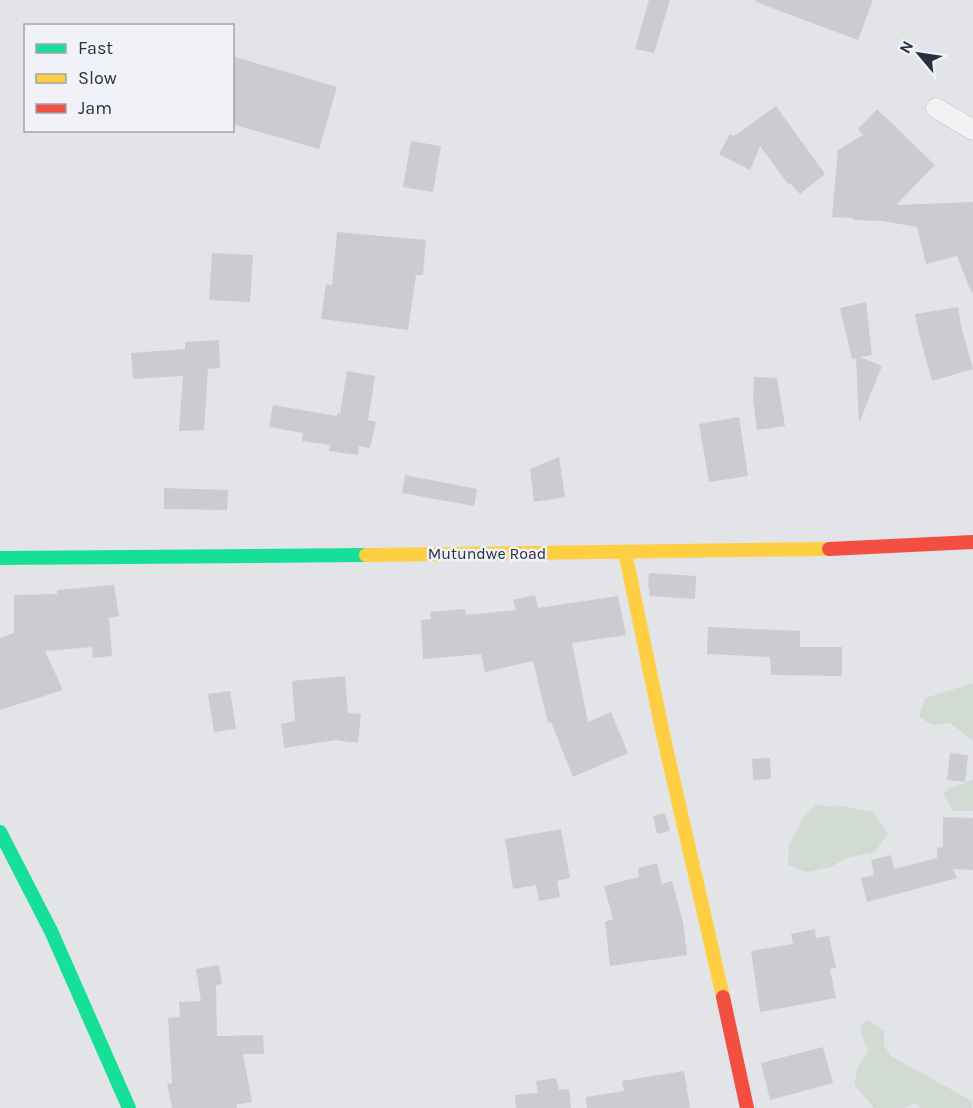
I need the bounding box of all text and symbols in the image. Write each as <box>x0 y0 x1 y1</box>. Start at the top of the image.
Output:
legend <box>24 24 234 132</box>
north arrow <box>889 24 949 84</box>
text: Fast <box>78 37 113 59</box>
text: N <box>895 37 917 57</box>
text: Slow <box>78 67 117 89</box>
text: Jam <box>78 97 112 119</box>
street label: Mutundwe Road <box>428 544 546 563</box>

